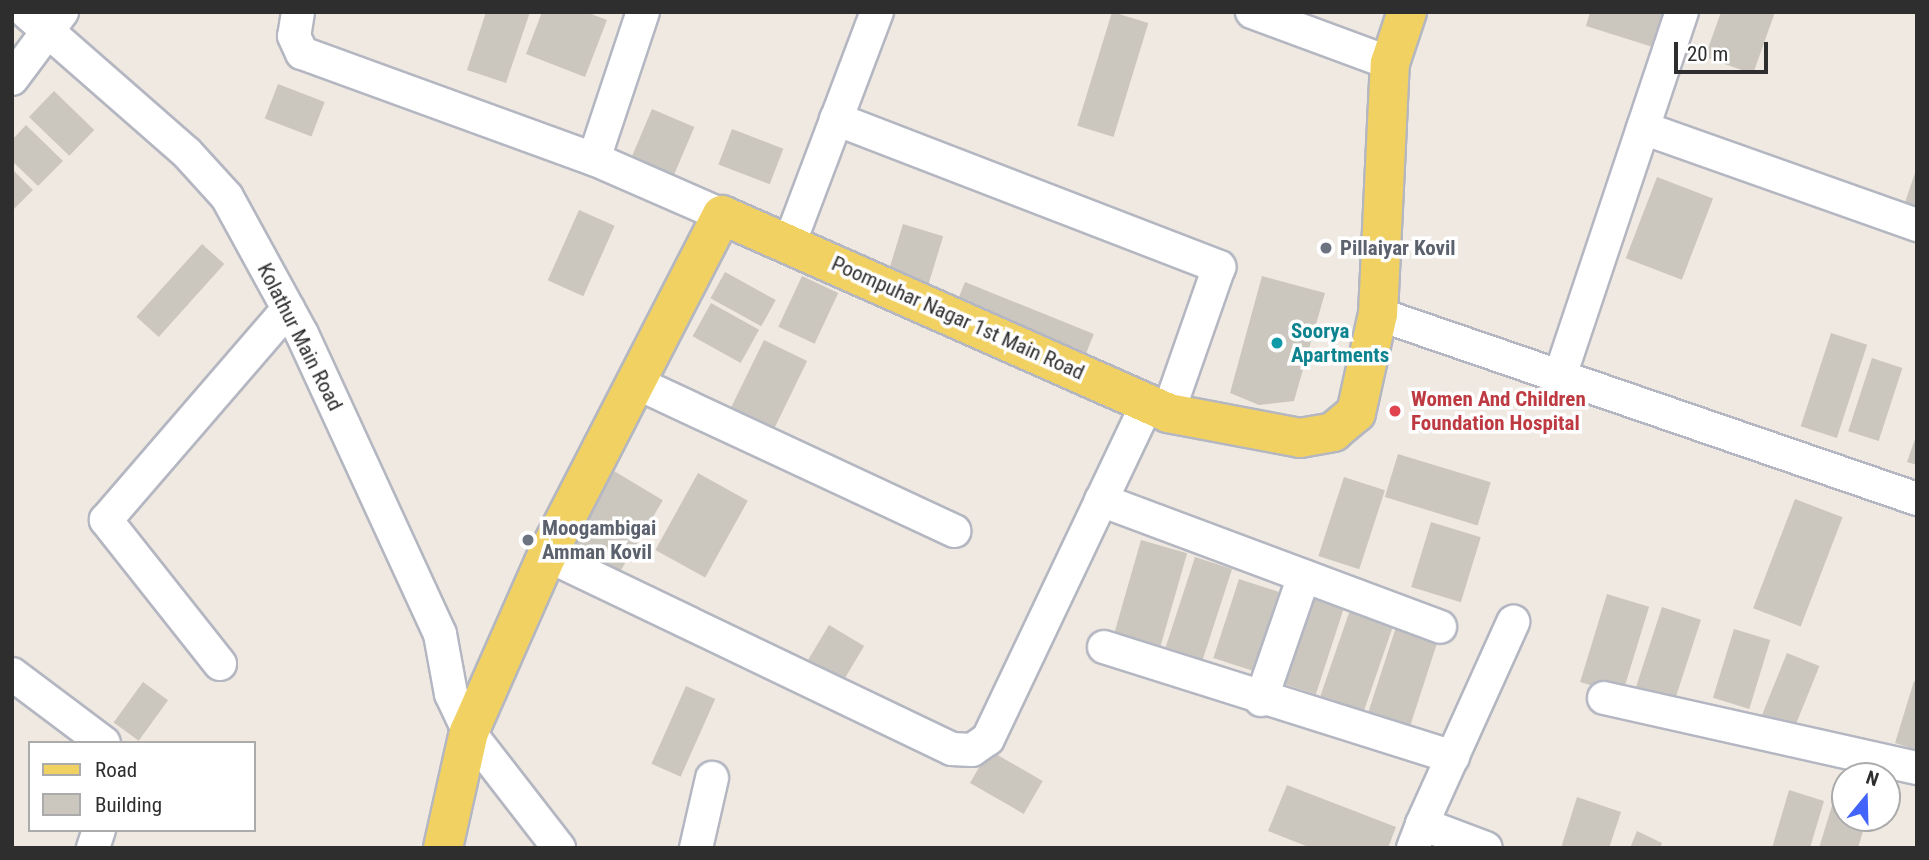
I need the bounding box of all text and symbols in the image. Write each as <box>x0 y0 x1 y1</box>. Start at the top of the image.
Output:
scale bar <box>1677 28 1772 72</box>
text: 20 m <box>1687 42 1728 66</box>
place label: Pillaiyar Kovil <box>1340 235 1456 261</box>
marker: Pillaiyar Kovil <box>1318 240 1334 256</box>
street label: Poompuhar Nagar 1st Main Road <box>828 251 1088 385</box>
street label: Kolathur Main Road <box>252 259 348 415</box>
place label: Soorya Apartments <box>1291 318 1389 368</box>
marker: Soorya Apartments <box>1269 335 1285 351</box>
place label: Women And Children Foundation Hospital <box>1411 386 1586 436</box>
marker: Women And Children Foundation Hospital <box>1385 401 1405 421</box>
place label: Moogambigai Amman Kovil <box>542 515 656 565</box>
marker: Moogambigai Amman Kovil <box>520 532 536 548</box>
legend <box>28 741 256 832</box>
text: Road <box>95 758 137 782</box>
north arrow <box>1831 762 1901 832</box>
text: N <box>1863 766 1882 791</box>
text: Building <box>95 793 162 817</box>

